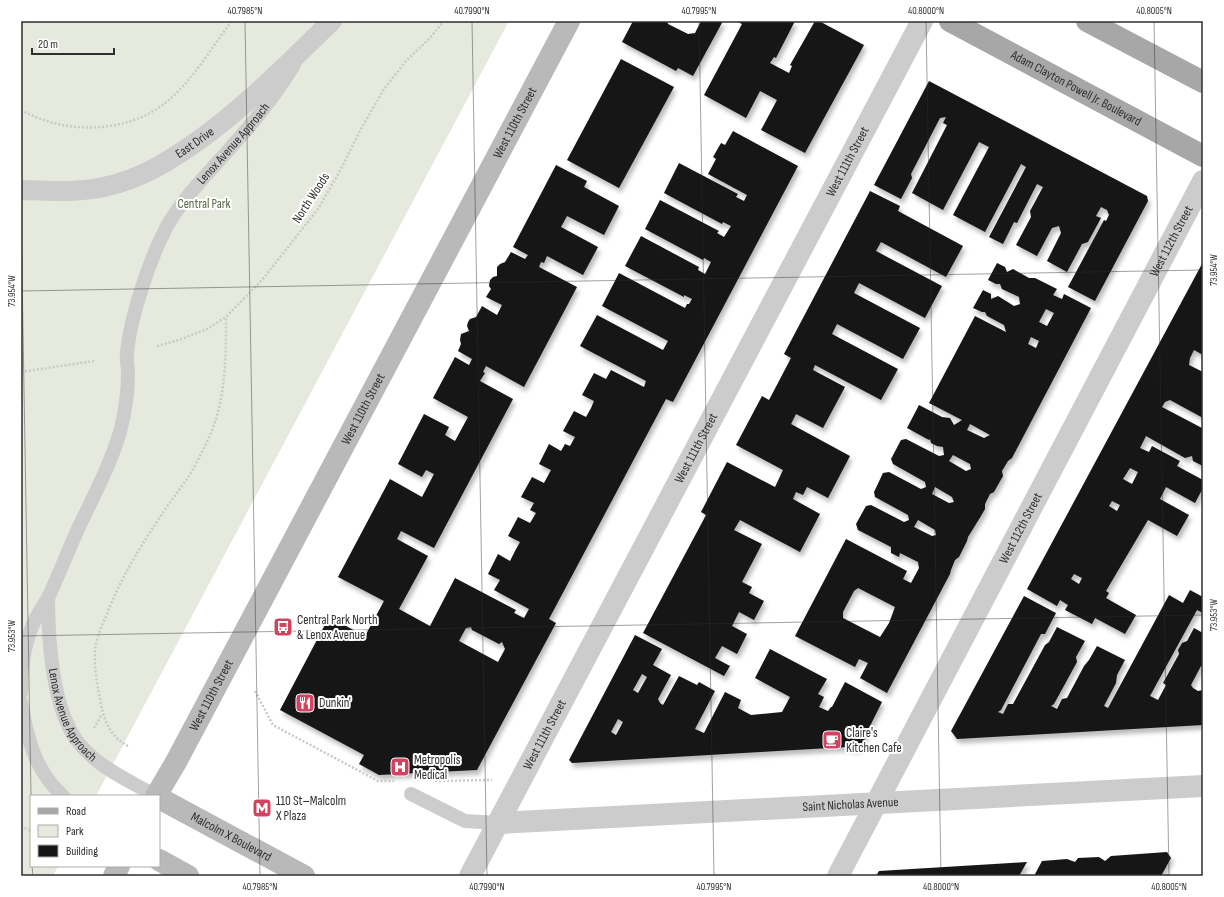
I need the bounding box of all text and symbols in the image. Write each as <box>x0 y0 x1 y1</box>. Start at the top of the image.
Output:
text: 40.7985°N <box>228 5 262 17</box>
text: 40.7990°N <box>454 5 490 17</box>
text: 40.7995°N <box>682 5 716 17</box>
text: 40.8000°N <box>908 5 944 17</box>
text: 40.8005°N <box>1136 5 1172 17</box>
scale bar <box>32 30 114 56</box>
text: 20 m <box>38 37 58 52</box>
street label: Adam Clayton Powell Jr. Boulevard <box>1007 47 1144 130</box>
street label: West 110th Street <box>490 84 540 161</box>
street label: Lenox Avenue Approach <box>193 100 273 188</box>
street label: East Drive <box>172 124 217 162</box>
street label: West 111th Street <box>823 124 873 199</box>
street label: North Woods <box>289 170 333 226</box>
park label: Central Park <box>177 196 231 212</box>
street label: West 112th Street <box>1146 203 1197 279</box>
text: 73.954°W <box>1208 254 1220 286</box>
text: 73.954°W <box>6 275 18 307</box>
street label: West 110th Street <box>338 371 389 447</box>
street label: West 111th Street <box>671 410 721 486</box>
street label: West 112th Street <box>996 490 1046 566</box>
text: 73.953°W <box>1208 599 1220 631</box>
place label: Central Park North & Lenox Avenue <box>297 612 378 643</box>
bus stop icon: Central Park North & Lenox Avenue <box>272 616 294 638</box>
text: 73.953°W <box>6 620 18 652</box>
street label: West 110th Street <box>186 657 237 734</box>
street label: Lenox Avenue Approach <box>45 667 100 765</box>
restaurant icon: Dunkin' <box>294 692 316 714</box>
place label: Dunkin' <box>319 695 351 711</box>
street label: West 111th Street <box>520 697 570 772</box>
place label: Claire's Kitchen Cafe <box>846 725 902 756</box>
cafe icon: Claire's Kitchen Cafe <box>821 729 843 751</box>
place label: Metropolis Medical <box>414 752 461 783</box>
hospital icon: Metropolis Medical <box>389 756 411 778</box>
place label: 110 St–Malcolm X Plaza <box>275 793 346 824</box>
street label: Saint Nicholas Avenue <box>802 794 899 815</box>
legend <box>30 795 160 867</box>
metro station icon: 110 St–Malcolm X Plaza <box>251 797 273 819</box>
text: Road <box>66 804 86 819</box>
street label: Malcolm X Boulevard <box>188 809 274 865</box>
text: Park <box>66 824 84 839</box>
text: Building <box>66 844 98 859</box>
text: 40.7985°N <box>243 881 277 893</box>
text: 40.7990°N <box>469 881 505 893</box>
text: 40.7995°N <box>697 881 731 893</box>
text: 40.8000°N <box>923 881 959 893</box>
text: 40.8005°N <box>1151 881 1187 893</box>

